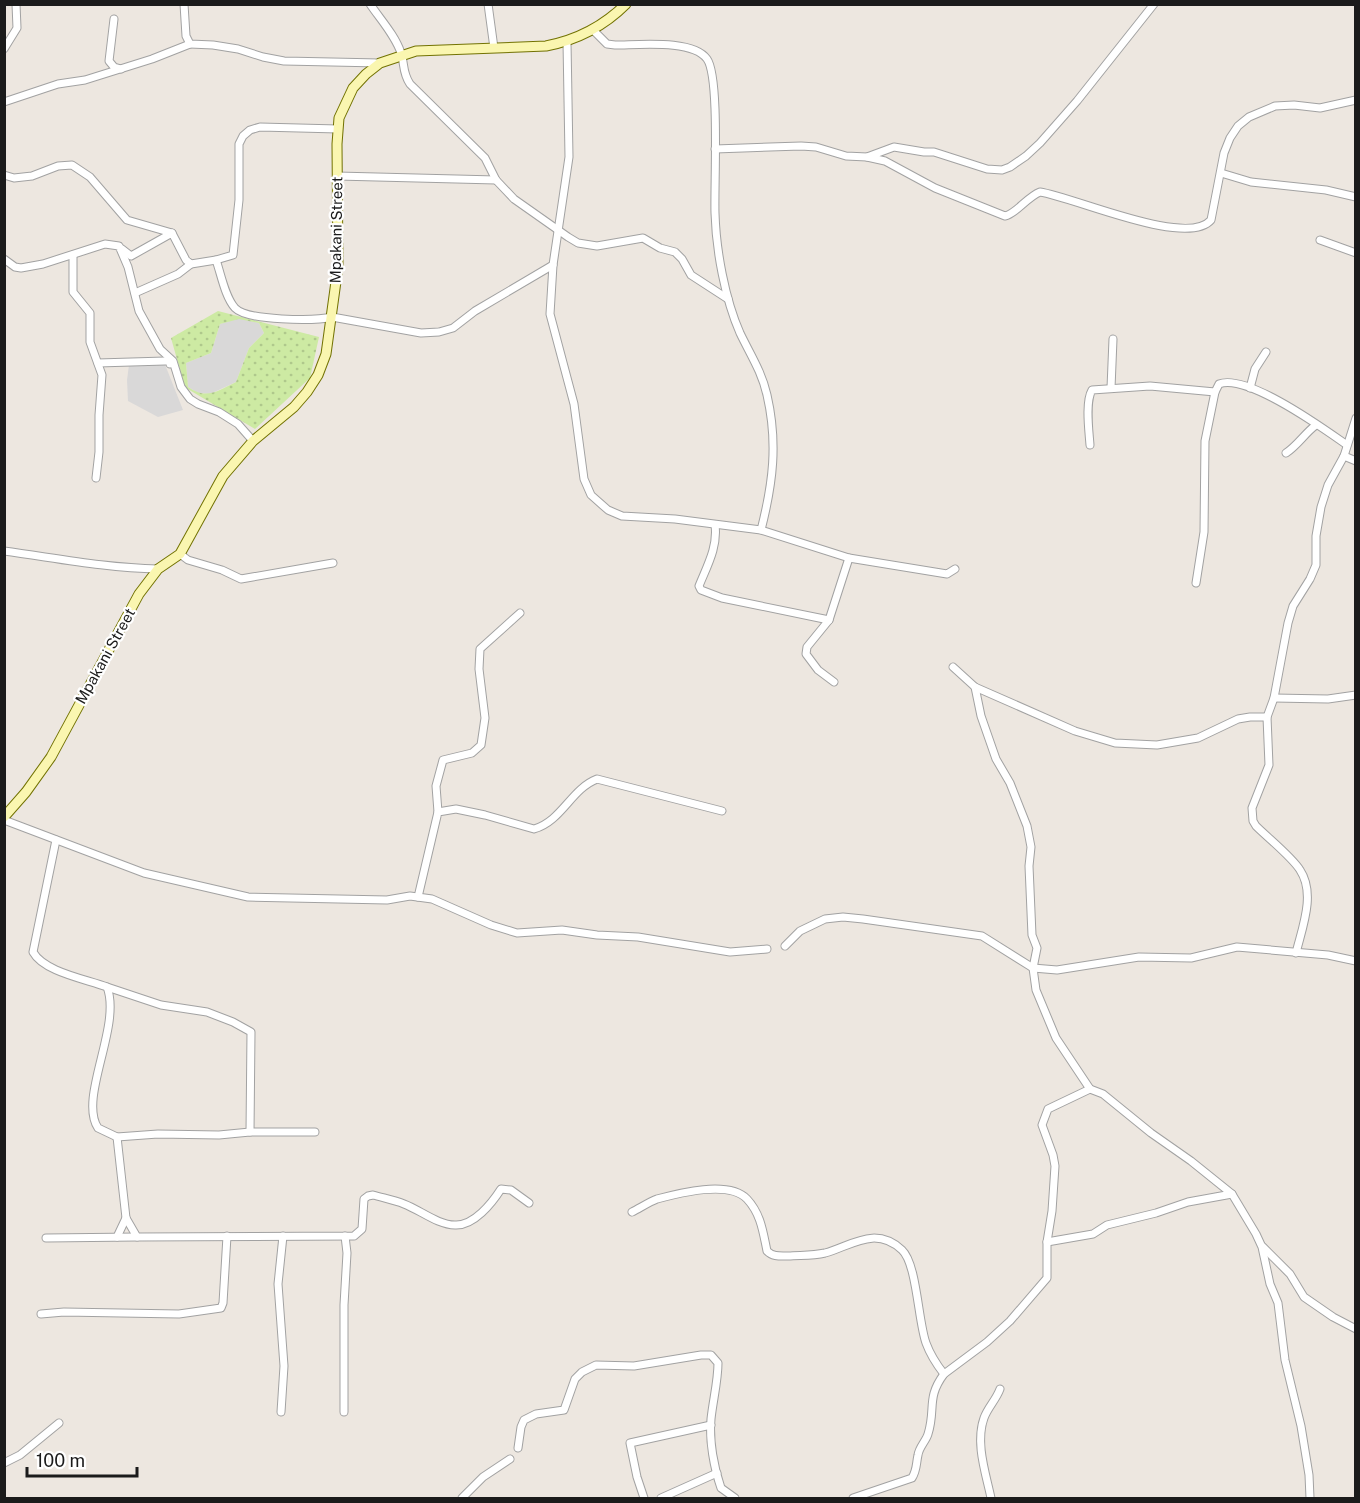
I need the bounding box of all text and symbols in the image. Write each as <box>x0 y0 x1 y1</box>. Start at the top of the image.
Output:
street label: Mpakani Street <box>327 176 345 284</box>
street label: Mpakani Street <box>72 605 138 707</box>
scale bar <box>27 1440 136 1478</box>
text: 100 m <box>36 1450 85 1471</box>

